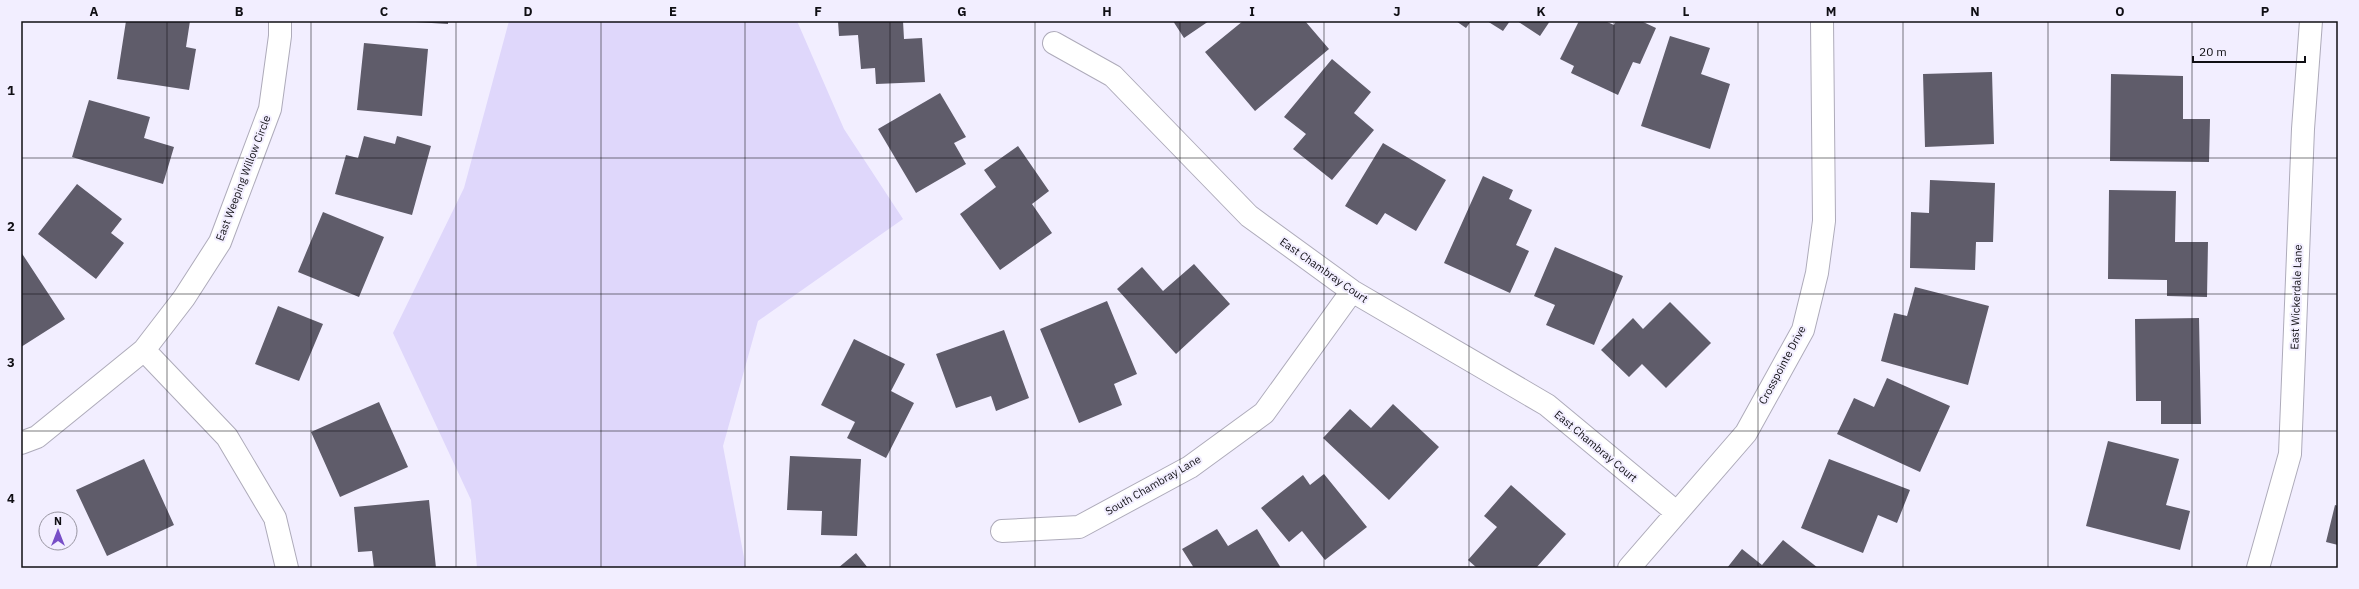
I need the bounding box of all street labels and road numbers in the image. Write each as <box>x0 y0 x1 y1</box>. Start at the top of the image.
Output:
street label: East Weeping Willow Circle <box>213 113 273 243</box>
street label: East Chambray Court <box>1277 234 1371 306</box>
street label: East Wickerdale Lane <box>2287 244 2305 350</box>
street label: Crosspointe Drive <box>1755 323 1809 407</box>
street label: East Chambray Court <box>1552 407 1640 485</box>
street label: South Chambray Lane <box>1103 452 1203 518</box>

